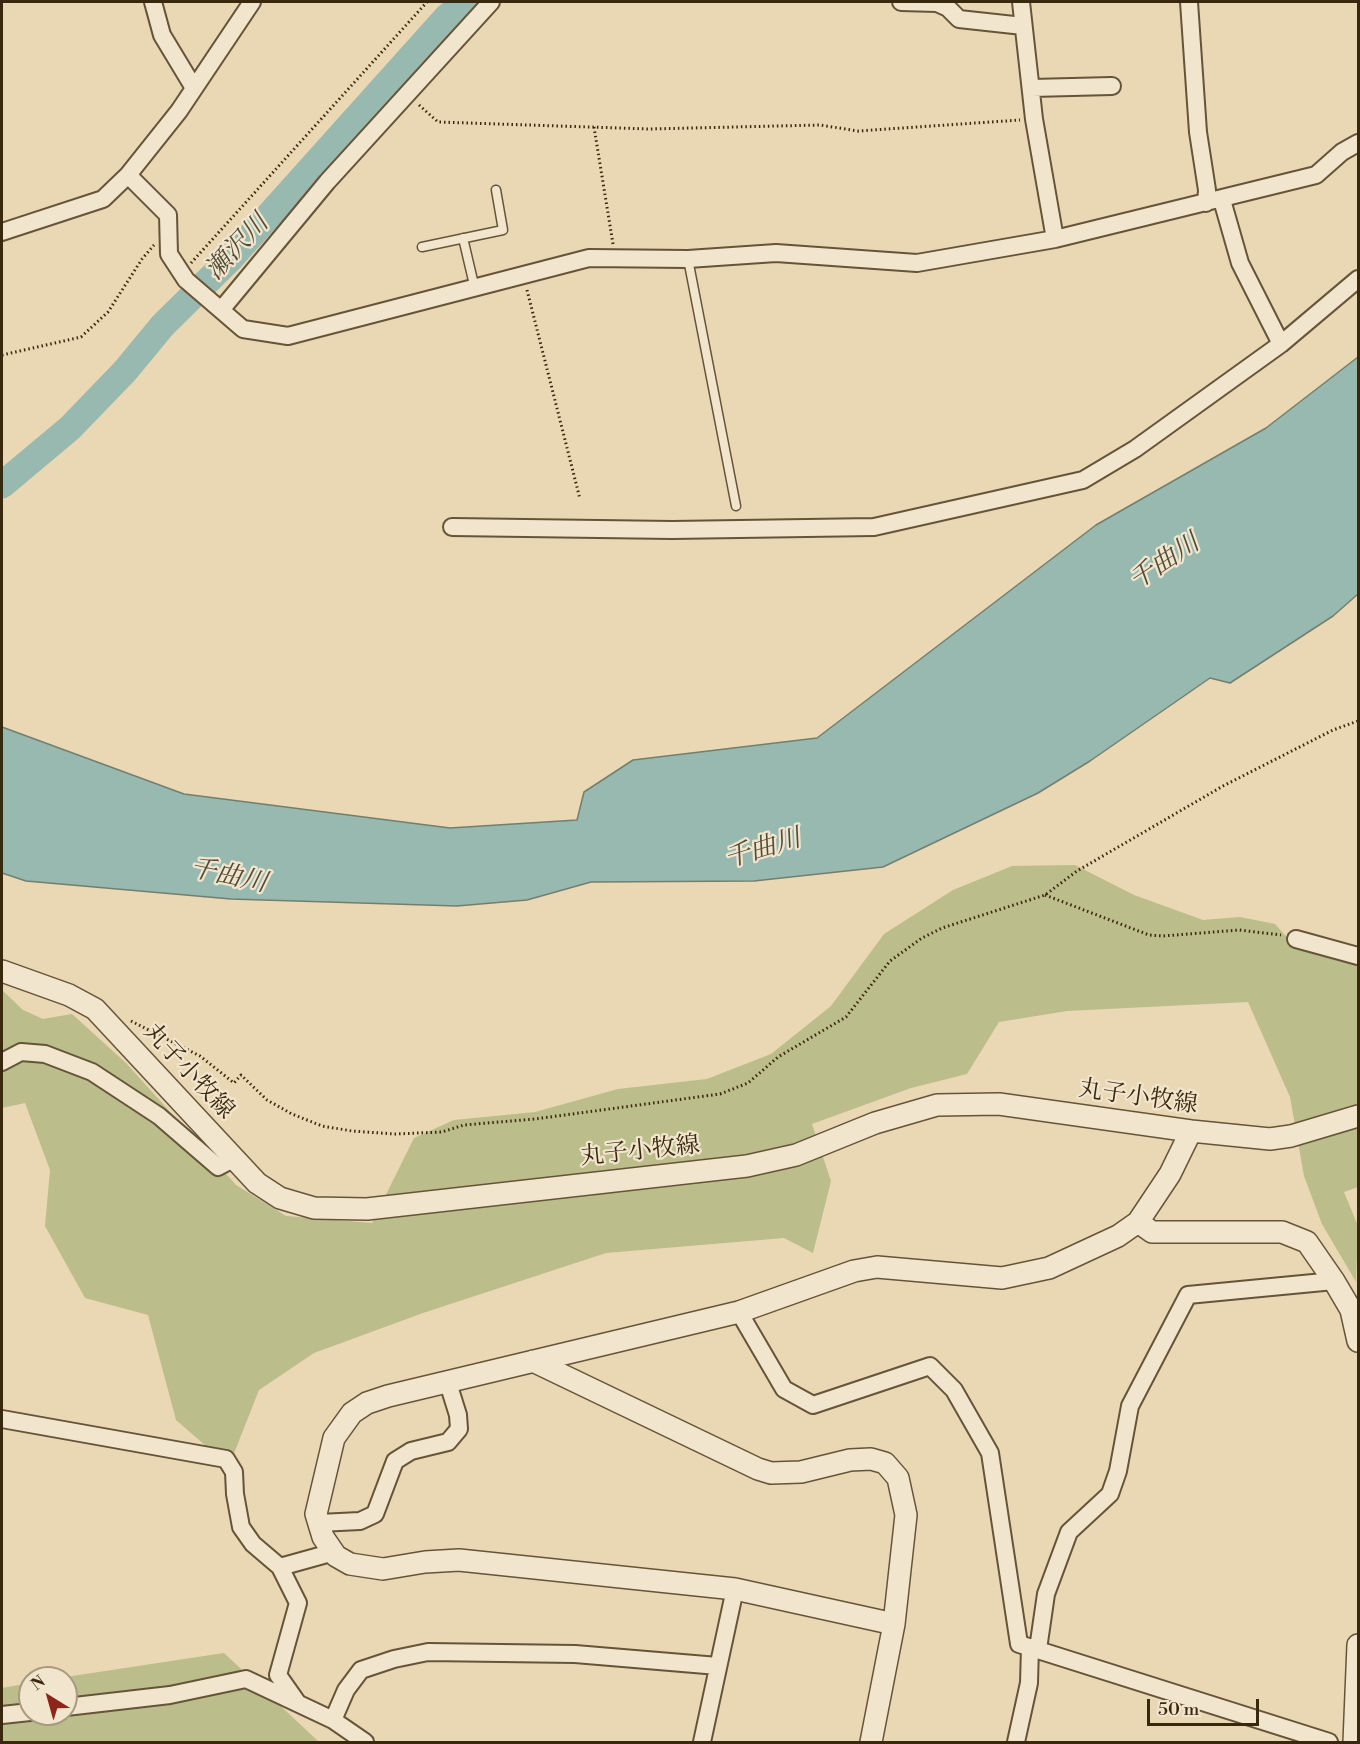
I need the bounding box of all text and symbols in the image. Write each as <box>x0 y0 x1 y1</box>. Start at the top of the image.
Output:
water label: 瀬沢川 <box>200 209 276 287</box>
water label: 千曲川 <box>1124 528 1206 598</box>
water label: 千曲川 <box>721 824 805 876</box>
water label: 千曲川 <box>187 854 269 900</box>
street label: 丸子小牧線 <box>137 1018 239 1126</box>
street label: 丸子小牧線 <box>1077 1075 1199 1121</box>
street label: 丸子小牧線 <box>579 1131 701 1173</box>
north arrow <box>18 1666 78 1726</box>
text: N <box>27 1671 49 1695</box>
scale bar <box>1150 1687 1262 1725</box>
text: 50 m <box>1158 1698 1199 1721</box>

